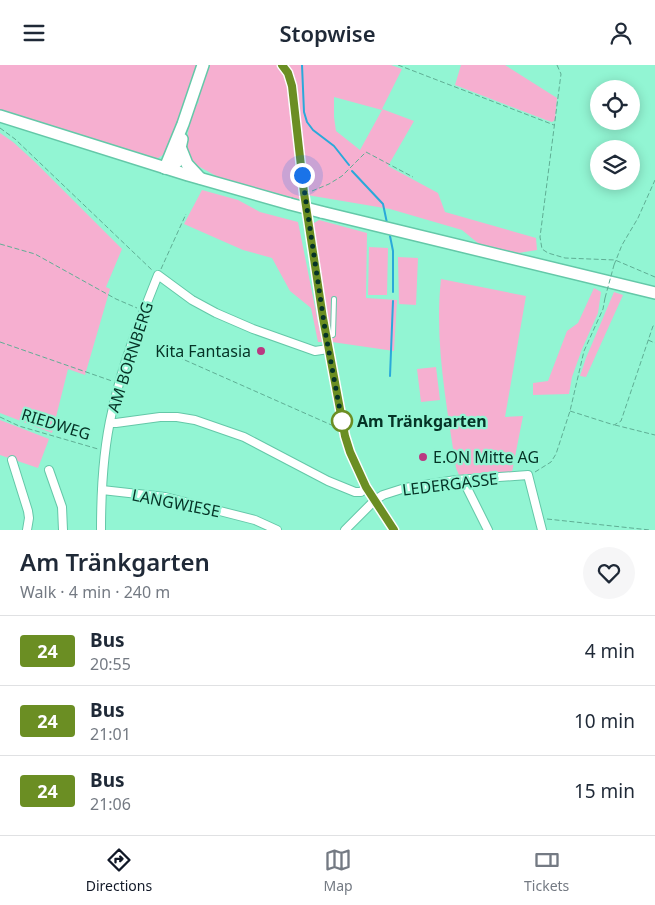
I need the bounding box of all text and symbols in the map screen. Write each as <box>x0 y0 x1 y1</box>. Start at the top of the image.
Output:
text: Stopwise <box>279 18 376 48</box>
icon: menu <box>20 19 48 47</box>
icon: person <box>607 19 635 47</box>
map controls <box>590 80 640 190</box>
button: locate <box>590 80 640 130</box>
button: layers <box>590 140 640 190</box>
your location <box>290 163 315 188</box>
street label: AM BORNBERG <box>102 299 158 415</box>
place label: Kita Fantasia <box>155 340 251 362</box>
marker: Kita Fantasia <box>255 345 267 357</box>
street label: RIEDWEG <box>19 403 93 445</box>
marker: Am Tränkgarten <box>331 410 353 432</box>
place label: Am Tränkgarten <box>357 410 487 432</box>
place label: E.ON Mitte AG <box>433 446 539 468</box>
marker: E.ON Mitte AG <box>417 451 429 463</box>
street label: LEDERGASSE <box>401 467 499 501</box>
street label: LANGWIESE <box>130 484 222 522</box>
text: Am Tränkgarten <box>20 545 210 578</box>
button: heart <box>583 547 635 599</box>
text: Walk · 4 min · 240 m <box>20 581 170 603</box>
text: Bus <box>90 627 125 653</box>
text: 4 min <box>585 638 635 664</box>
text: 24 <box>37 639 58 663</box>
text: 20:55 <box>90 653 131 675</box>
text: Bus <box>90 697 125 723</box>
text: 10 min <box>574 708 635 734</box>
text: 24 <box>37 709 58 733</box>
text: 21:01 <box>90 723 131 745</box>
text: Bus <box>90 767 125 793</box>
text: 15 min <box>574 778 635 804</box>
text: 24 <box>37 779 58 803</box>
text: 21:06 <box>90 793 131 815</box>
tab: Directions <box>86 846 152 895</box>
tab: Map <box>324 846 353 895</box>
tab: Tickets <box>524 846 569 895</box>

